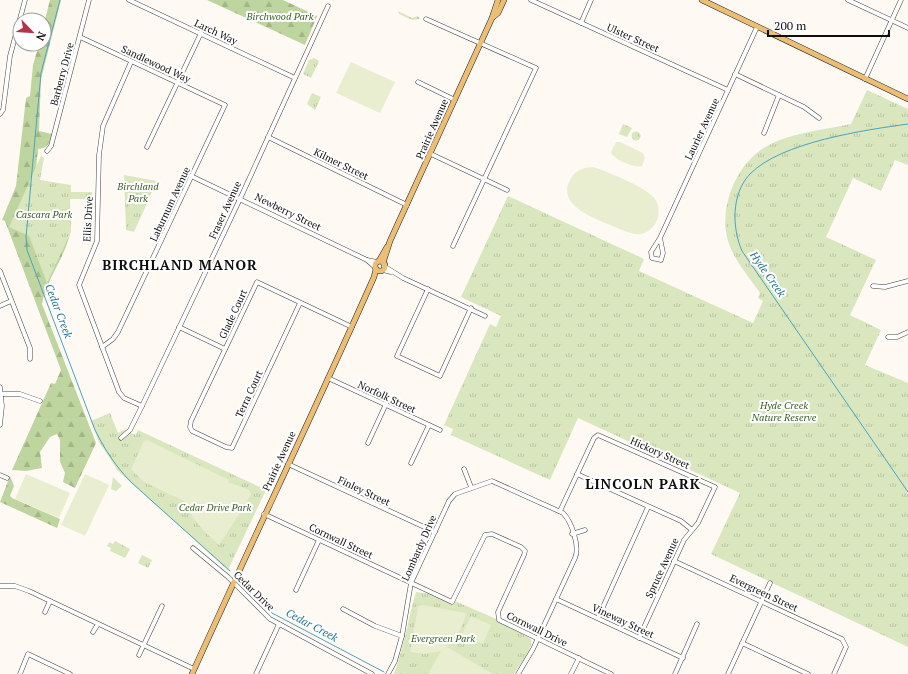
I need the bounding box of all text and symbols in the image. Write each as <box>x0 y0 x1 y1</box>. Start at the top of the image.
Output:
park label: Birchwood Park <box>246 10 314 23</box>
north arrow <box>12 12 52 52</box>
scale bar <box>768 12 889 38</box>
street label: Larch Way <box>192 16 241 48</box>
text: 200 m <box>774 18 807 33</box>
street label: Ulster Street <box>605 21 661 55</box>
text: N <box>33 29 49 44</box>
street label: Barberry Drive <box>47 41 77 107</box>
street label: Sandlewood Way <box>119 42 194 86</box>
street label: Laurier Avenue <box>682 96 722 162</box>
street label: Prairie Avenue <box>413 97 451 161</box>
street label: Kilmer Street <box>312 145 371 183</box>
street label: Laburnum Avenue <box>147 165 193 243</box>
street label: Fraser Avenue <box>206 179 244 241</box>
park label: Birchland Park <box>116 180 159 205</box>
street label: Newberry Street <box>253 190 324 234</box>
street label: Ellis Drive <box>80 196 96 242</box>
park label: Cascara Park <box>16 208 73 221</box>
water label: Hyde Creek <box>747 248 789 300</box>
district label: BIRCHLAND MANOR <box>102 255 258 274</box>
water label: Cedar Creek <box>42 282 76 341</box>
street label: Glade Court <box>216 287 250 341</box>
street label: Terra Court <box>232 368 266 420</box>
street label: Norfolk Street <box>356 378 418 416</box>
park label: Hyde Creek Nature Reserve <box>751 399 817 424</box>
street label: Prairie Avenue <box>259 429 299 493</box>
street label: Hickory Street <box>628 434 692 472</box>
street label: Finley Street <box>336 473 393 509</box>
district label: LINCOLN PARK <box>585 474 701 493</box>
park label: Cedar Drive Park <box>179 501 251 514</box>
street label: Lombardy Drive <box>399 513 439 583</box>
street label: Cornwall Street <box>307 521 375 562</box>
street label: Spruce Avenue <box>642 536 682 600</box>
street label: Cedar Drive <box>231 568 277 614</box>
street label: Evergreen Street <box>728 572 800 615</box>
street label: Vineway Street <box>590 601 657 641</box>
water label: Cedar Creek <box>284 605 341 645</box>
street label: Cornwall Drive <box>504 609 570 649</box>
park label: Evergreen Park <box>410 632 475 645</box>

